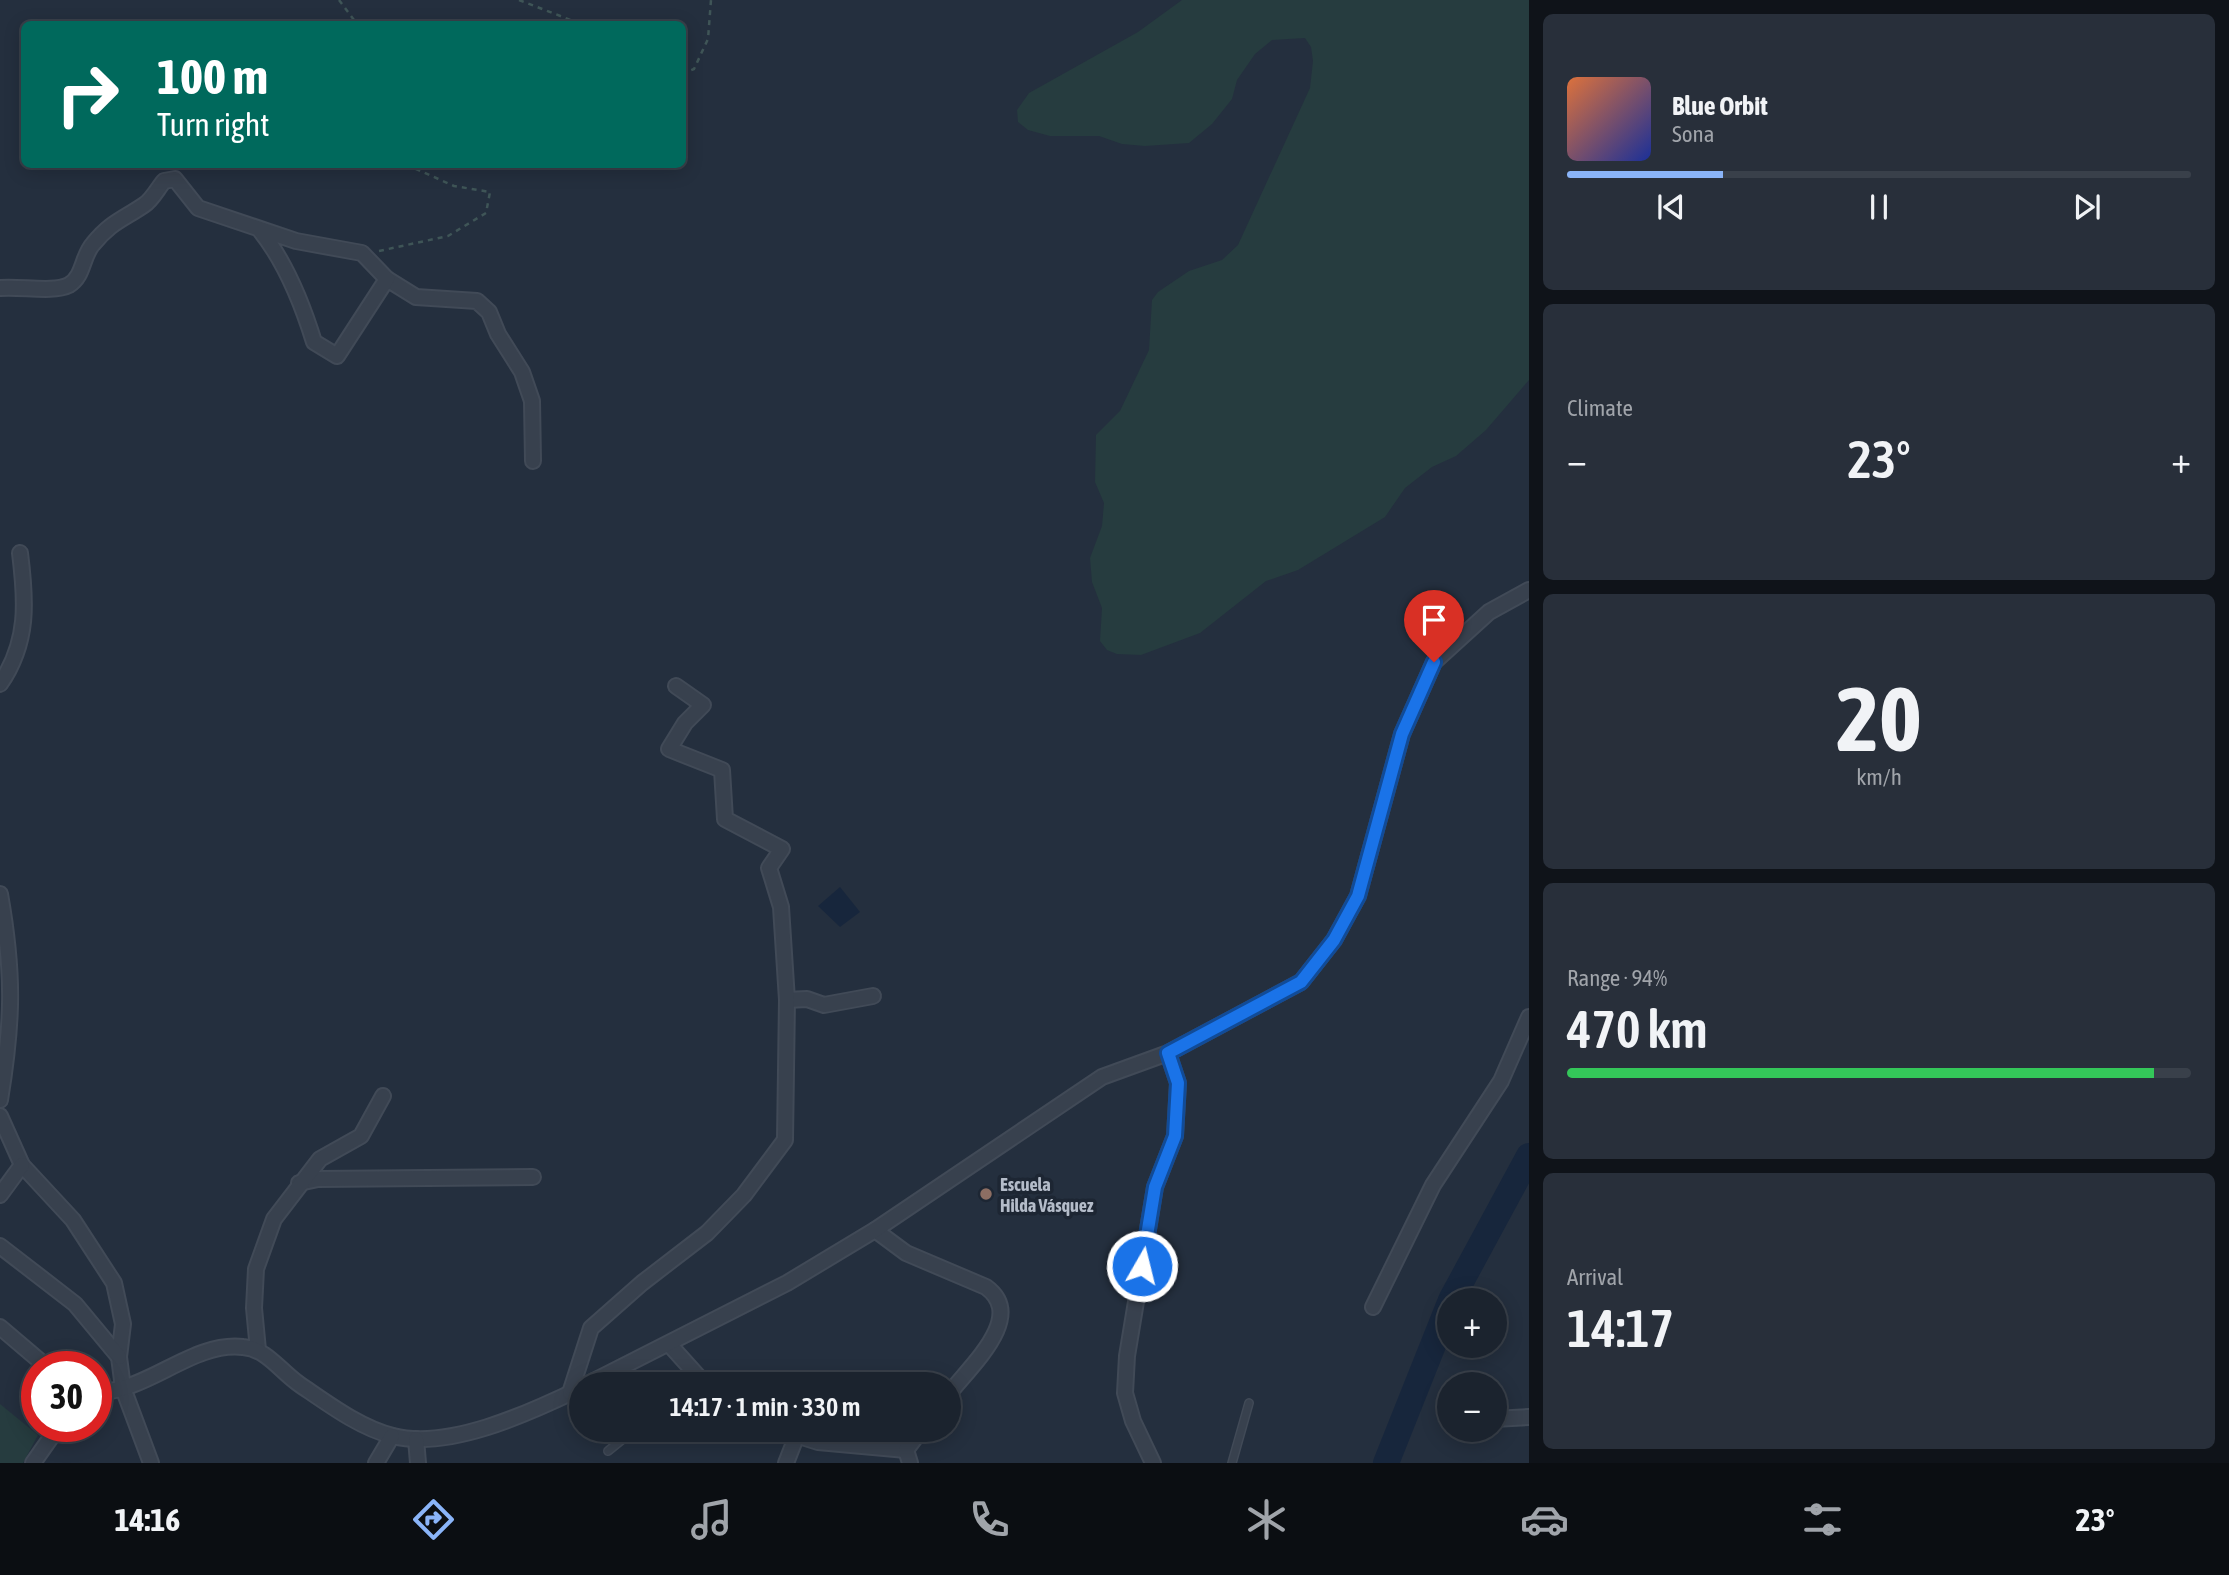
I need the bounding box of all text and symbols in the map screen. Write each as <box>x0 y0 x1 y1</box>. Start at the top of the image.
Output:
text: 100 m <box>157 48 268 104</box>
icon: right <box>42 49 133 140</box>
text: Blue Orbit <box>1672 91 1768 121</box>
text: Turn right <box>157 106 270 143</box>
text: Sona <box>1672 121 1714 147</box>
icon: previous <box>1652 188 1690 226</box>
icon: pause <box>1860 188 1898 226</box>
icon: next <box>2068 188 2106 226</box>
text: Climate <box>1567 395 1633 421</box>
text: 23° <box>1847 429 1911 489</box>
text: − <box>1567 438 1587 481</box>
text: + <box>2171 438 2191 481</box>
pin <box>1404 590 1464 662</box>
icon: arrive <box>1415 601 1453 639</box>
text: 20 <box>1836 666 1922 770</box>
text: km/h <box>1856 764 1902 790</box>
text: Range · 94% <box>1567 965 1667 991</box>
text: 470 km <box>1567 999 1708 1059</box>
place label: Escuela Hilda Vásquez <box>1000 1174 1094 1216</box>
marker: Escuela Hilda Vásquez <box>978 1186 994 1202</box>
position arrow <box>1105 1229 1179 1303</box>
text: Arrival <box>1567 1264 1623 1290</box>
map controls <box>1437 1288 1507 1442</box>
button: + <box>1437 1288 1507 1358</box>
text: 14:17 <box>1567 1298 1674 1358</box>
speed limit sign: 30 <box>21 1351 112 1442</box>
button: − <box>1437 1372 1507 1442</box>
text: 14:17 · 1 min · 330 m <box>670 1392 860 1422</box>
icon: directions <box>409 1495 458 1544</box>
icon: music <box>687 1495 736 1544</box>
icon: phone <box>965 1495 1014 1544</box>
icon: climate <box>1242 1495 1291 1544</box>
icon: car <box>1520 1495 1569 1544</box>
icon: filters <box>1798 1495 1847 1544</box>
text: 14:16 <box>114 1501 180 1538</box>
text: 23° <box>2076 1501 2115 1538</box>

